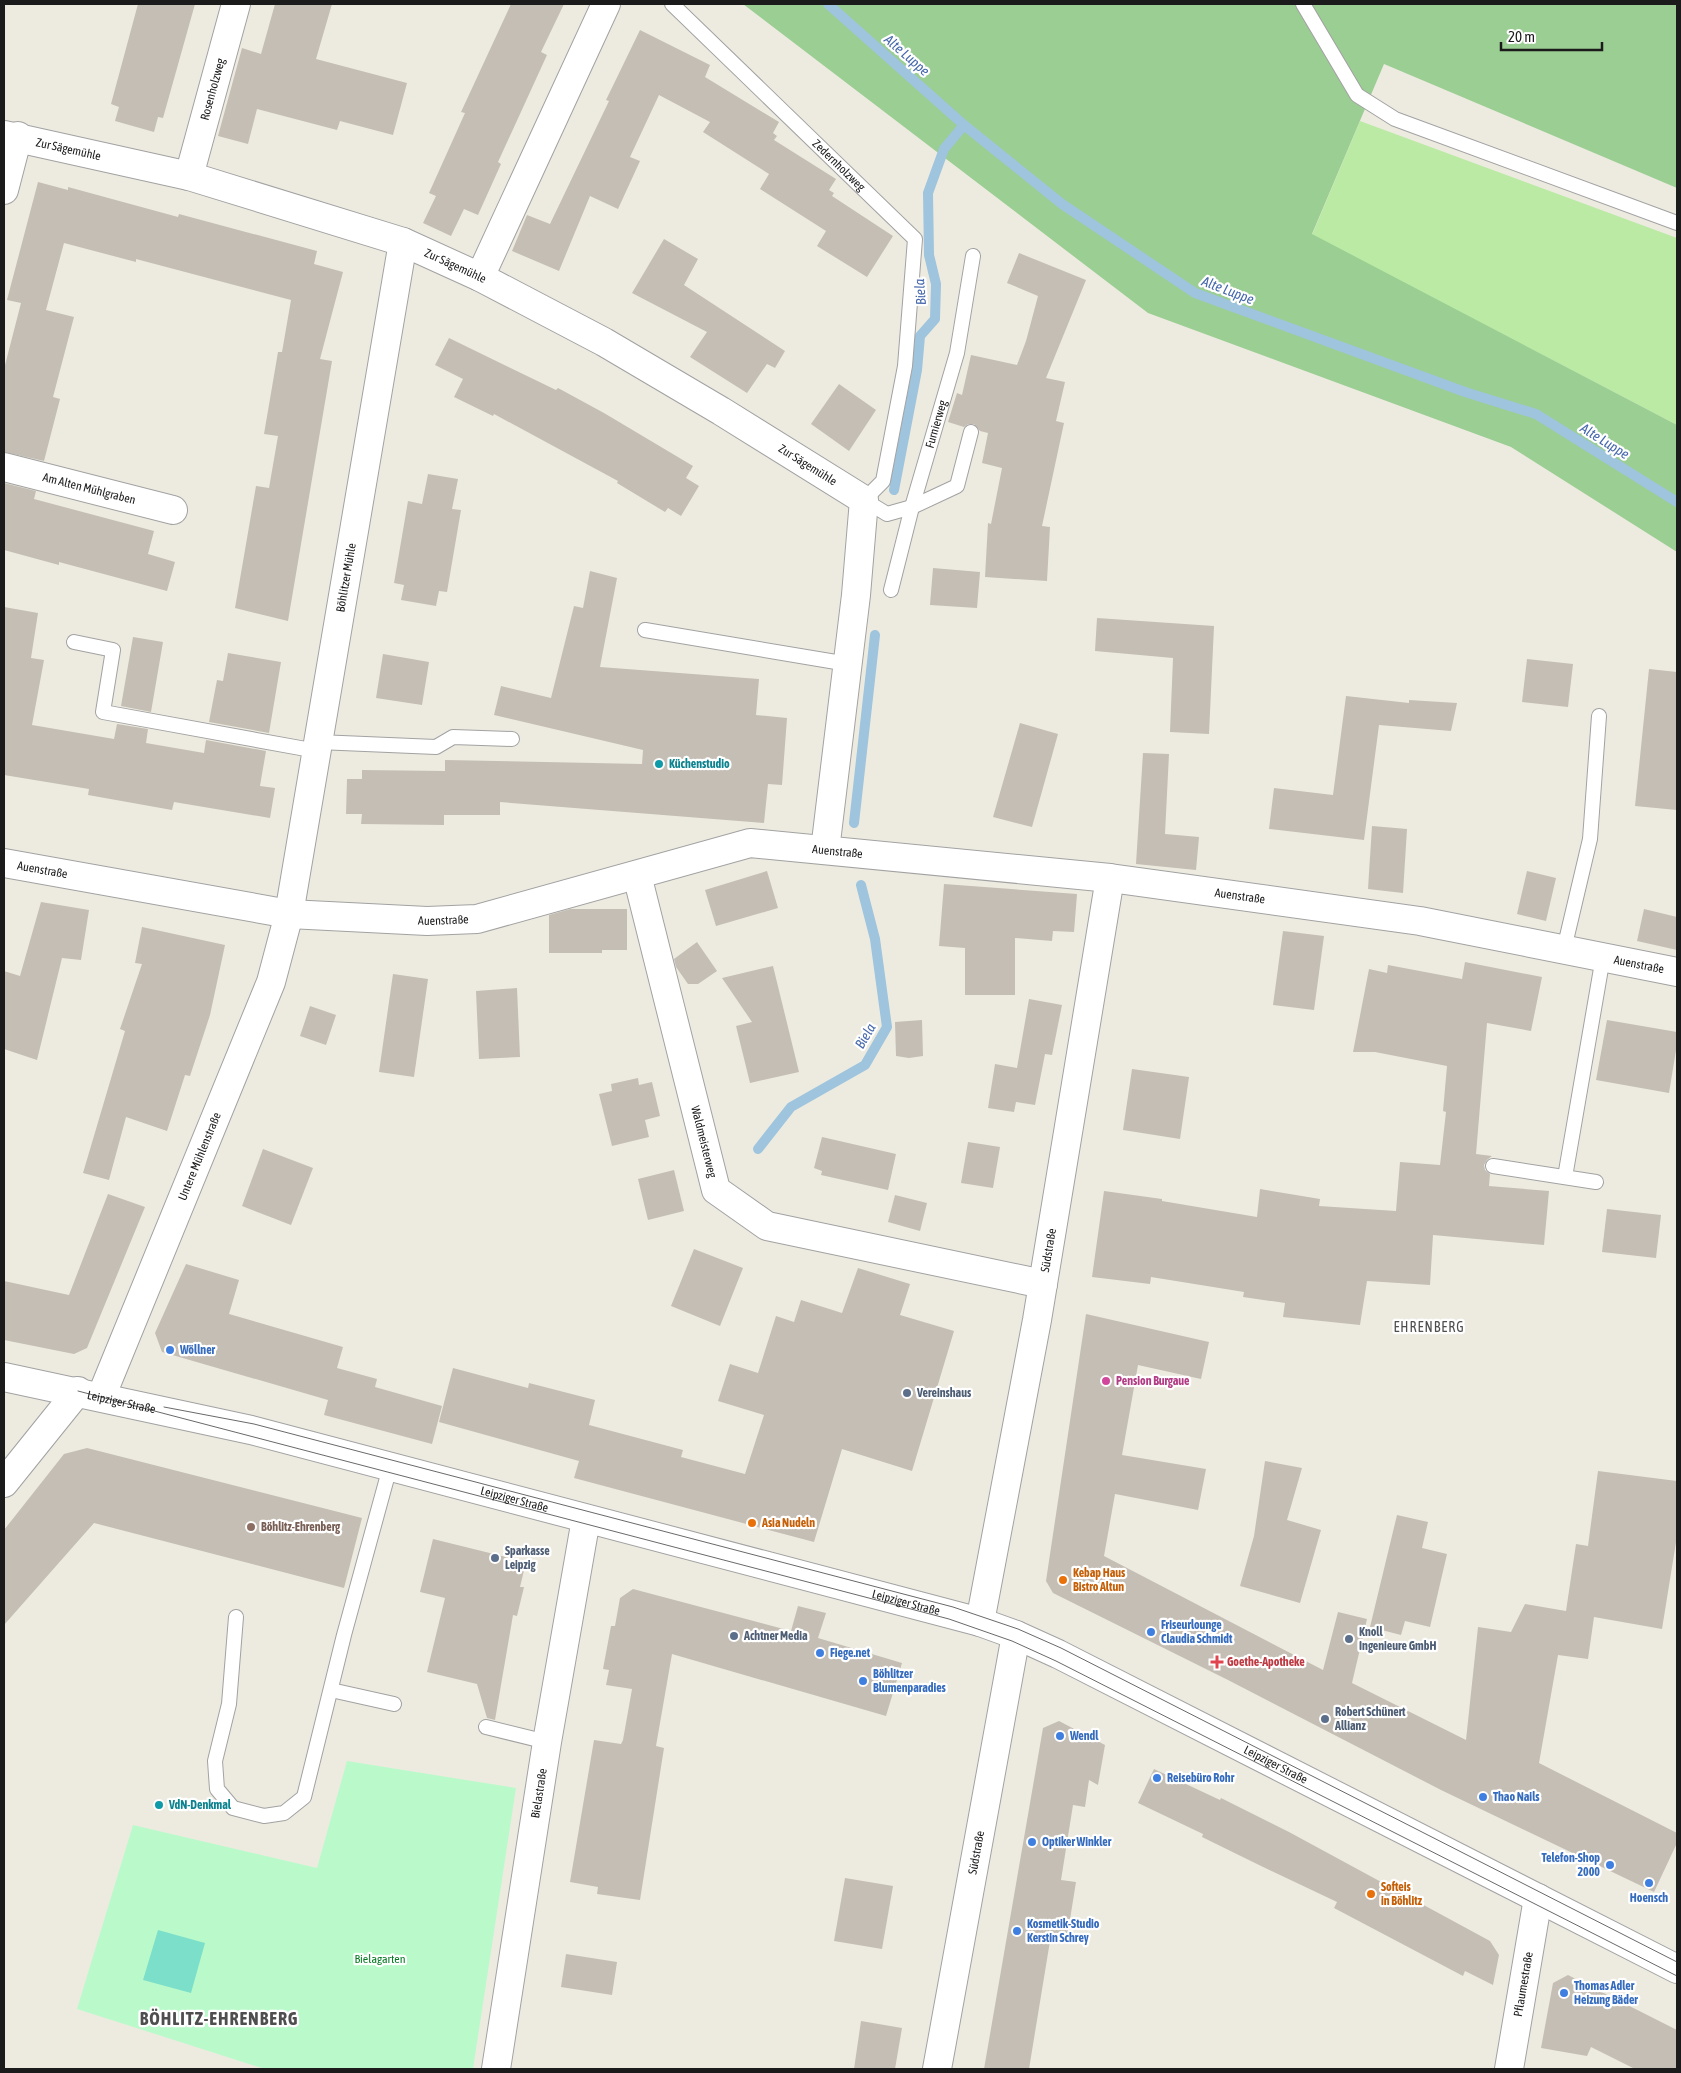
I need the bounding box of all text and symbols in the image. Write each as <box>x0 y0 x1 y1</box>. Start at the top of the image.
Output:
scale bar <box>1501 20 1602 52</box>
text: 20 m <box>1508 28 1535 45</box>
water label: Alte Luppe <box>880 30 933 79</box>
street label: Rosenholzweg <box>198 56 228 122</box>
street label: Zur Sägemühle <box>35 135 102 163</box>
street label: Zedernholzweg <box>809 137 869 195</box>
street label: Zur Sägemühle <box>422 246 489 286</box>
water label: Alte Luppe <box>1199 272 1256 307</box>
water label: Biela <box>911 278 929 306</box>
street label: Furnierweg <box>923 398 950 450</box>
water label: Alte Luppe <box>1577 419 1632 462</box>
street label: Zur Sägemühle <box>776 442 840 488</box>
street label: Am Alten Mühlgraben <box>41 470 137 507</box>
street label: Böhlitzer Mühle <box>333 542 359 613</box>
place label: Küchenstudio <box>669 757 730 771</box>
marker: Küchenstudio <box>653 758 665 770</box>
street label: Auenstraße <box>812 842 863 861</box>
street label: Auenstraße <box>16 859 69 881</box>
street label: Auenstraße <box>1214 886 1266 906</box>
street label: Auenstraße <box>418 912 469 928</box>
street label: Auenstraße <box>1613 953 1665 976</box>
water label: Biela <box>852 1020 879 1051</box>
street label: Waldmeisterweg <box>688 1104 720 1180</box>
street label: Untere Mühlenstraße <box>175 1110 224 1203</box>
street label: Südstraße <box>1038 1227 1059 1273</box>
district label: EHRENBERG <box>1393 1319 1465 1335</box>
place label: Wöllner <box>179 1343 216 1357</box>
marker: Wöllner <box>164 1344 176 1356</box>
place label: Pension Burgaue <box>1116 1374 1190 1388</box>
marker: Pension Burgaue <box>1100 1375 1112 1387</box>
place label: Vereinshaus <box>916 1386 972 1400</box>
marker: Vereinshaus <box>901 1387 913 1399</box>
street label: Leipziger Straße <box>86 1388 157 1416</box>
street label: Leipziger Straße <box>479 1484 550 1515</box>
place label: Asia Nudeln <box>761 1516 815 1530</box>
marker: Asia Nudeln <box>746 1517 758 1529</box>
place label: Böhlitz-Ehrenberg <box>261 1520 341 1534</box>
marker: Böhlitz-Ehrenberg <box>245 1521 257 1533</box>
place label: Sparkasse Leipzig <box>505 1544 550 1572</box>
marker: Sparkasse Leipzig <box>489 1552 501 1564</box>
place label: Kebap Haus Bistro Altun <box>1073 1566 1126 1594</box>
marker: Kebap Haus Bistro Altun <box>1057 1574 1069 1586</box>
street label: Leipziger Straße <box>871 1587 941 1618</box>
place label: Friseurlounge Claudia Schmidt <box>1161 1618 1233 1646</box>
place label: Knoll Ingenieure GmbH <box>1359 1625 1436 1653</box>
marker: Friseurlounge Claudia Schmidt <box>1145 1626 1157 1638</box>
place label: Achtner Media <box>743 1629 808 1643</box>
marker: Achtner Media <box>728 1630 740 1642</box>
marker: Knoll Ingenieure GmbH <box>1343 1633 1355 1645</box>
place label: Fiege.net <box>830 1646 871 1660</box>
marker: Fiege.net <box>814 1647 826 1659</box>
place label: Goethe-Apotheke <box>1227 1655 1305 1669</box>
marker: Goethe-Apotheke <box>1211 1656 1223 1668</box>
place label: Böhlitzer Blumenparadies <box>873 1667 947 1695</box>
marker: Böhlitzer Blumenparadies <box>857 1675 869 1687</box>
place label: Robert Schünert Allianz <box>1334 1705 1406 1733</box>
marker: Robert Schünert Allianz <box>1319 1713 1331 1725</box>
place label: Wendl <box>1069 1729 1099 1743</box>
marker: Wendl <box>1054 1730 1066 1742</box>
street label: Leipziger Straße <box>1241 1743 1310 1787</box>
street label: Bielastraße <box>528 1767 550 1819</box>
place label: Reisebüro Rohr <box>1167 1771 1235 1785</box>
marker: Reisebüro Rohr <box>1151 1772 1163 1784</box>
place label: Thao Nails <box>1493 1790 1540 1804</box>
marker: Thao Nails <box>1477 1791 1489 1803</box>
place label: VdN-Denkmal <box>168 1798 232 1812</box>
marker: VdN-Denkmal <box>153 1799 165 1811</box>
street label: Südstraße <box>966 1830 987 1876</box>
place label: Optiker Winkler <box>1042 1835 1112 1849</box>
marker: Optiker Winkler <box>1026 1836 1038 1848</box>
place label: Telefon-Shop 2000 <box>1542 1851 1600 1879</box>
marker: Telefon-Shop 2000 <box>1604 1859 1616 1871</box>
marker: Hoensch <box>1643 1877 1655 1889</box>
place label: Softeis in Böhlitz <box>1381 1880 1423 1908</box>
marker: Softeis in Böhlitz <box>1365 1888 1377 1900</box>
place label: Hoensch <box>1630 1891 1668 1905</box>
place label: Kosmetik-Studio Kerstin Schrey <box>1027 1917 1100 1945</box>
marker: Kosmetik-Studio Kerstin Schrey <box>1011 1925 1023 1937</box>
street label: Pflaumestraße <box>1511 1951 1536 2018</box>
park label: Bielagarten <box>354 1952 406 1966</box>
place label: Thomas Adler Heizung Bäder <box>1574 1979 1638 2007</box>
marker: Thomas Adler Heizung Bäder <box>1558 1987 1570 1999</box>
district label: BÖHLITZ-EHRENBERG <box>140 2008 298 2029</box>

